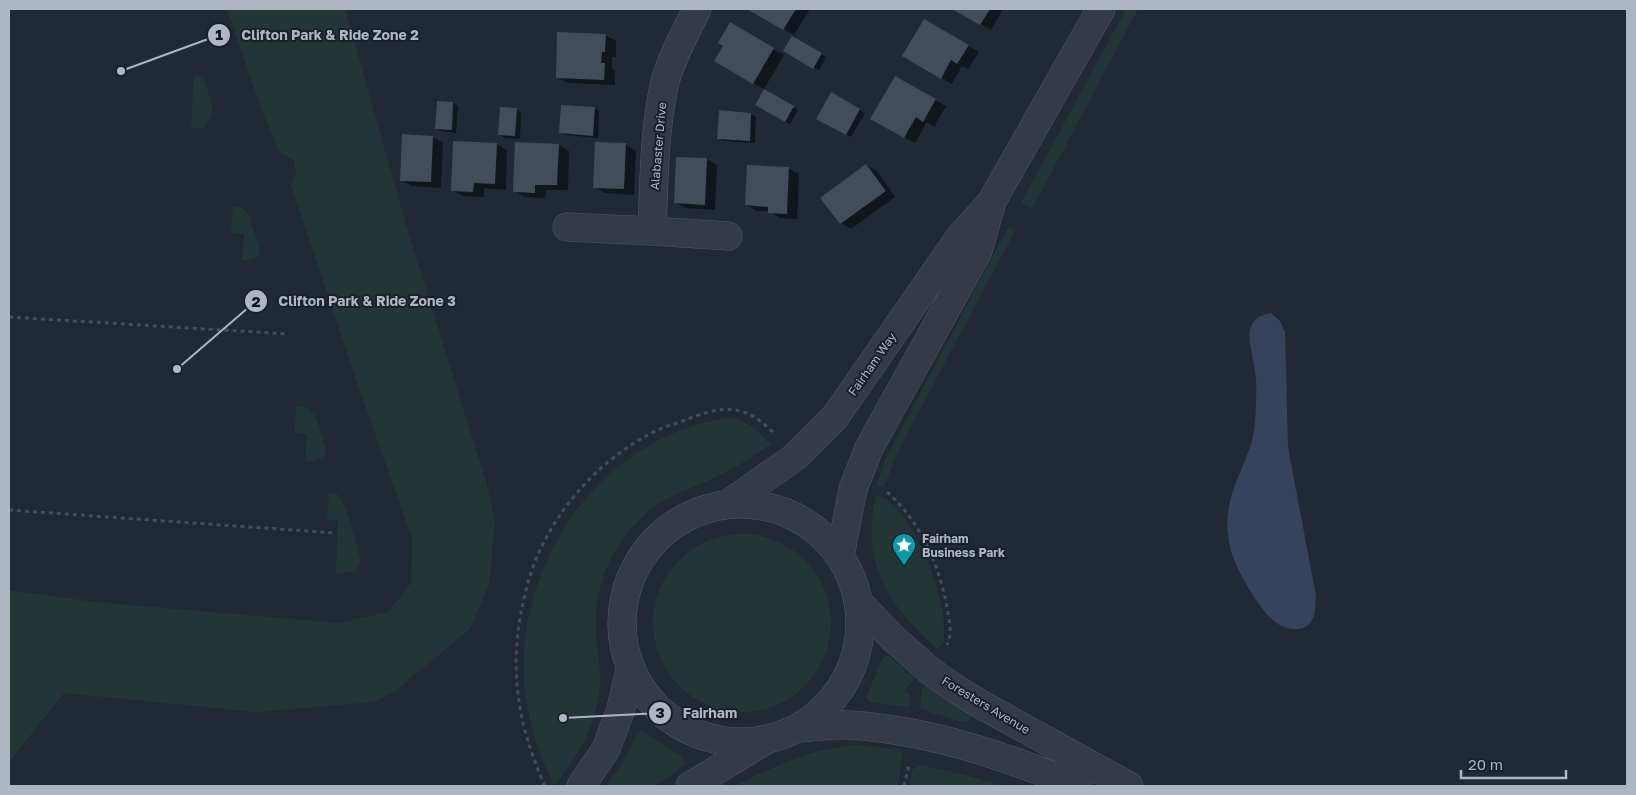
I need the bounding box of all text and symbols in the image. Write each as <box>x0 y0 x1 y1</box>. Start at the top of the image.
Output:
callout: Clifton Park & Ride Zone 2 <box>206 20 429 49</box>
text: 1 <box>215 25 223 43</box>
text: Clifton Park & Ride Zone 2 <box>241 26 419 43</box>
street label: Alabaster Drive <box>647 101 669 191</box>
callout: Clifton Park & Ride Zone 3 <box>243 287 466 316</box>
text: 2 <box>251 292 261 310</box>
text: Clifton Park & Ride Zone 3 <box>278 292 456 309</box>
street label: Fairham Way <box>845 329 899 398</box>
place label: Fairham Business Park <box>922 531 1005 560</box>
place icon: Fairham Business Park <box>891 532 917 566</box>
street label: Foresters Avenue <box>939 673 1033 737</box>
callout: Fairham <box>647 699 747 728</box>
text: 3 <box>655 703 665 721</box>
text: Fairham <box>683 704 737 721</box>
scale bar <box>1461 748 1566 780</box>
text: 20 m <box>1468 755 1503 773</box>

